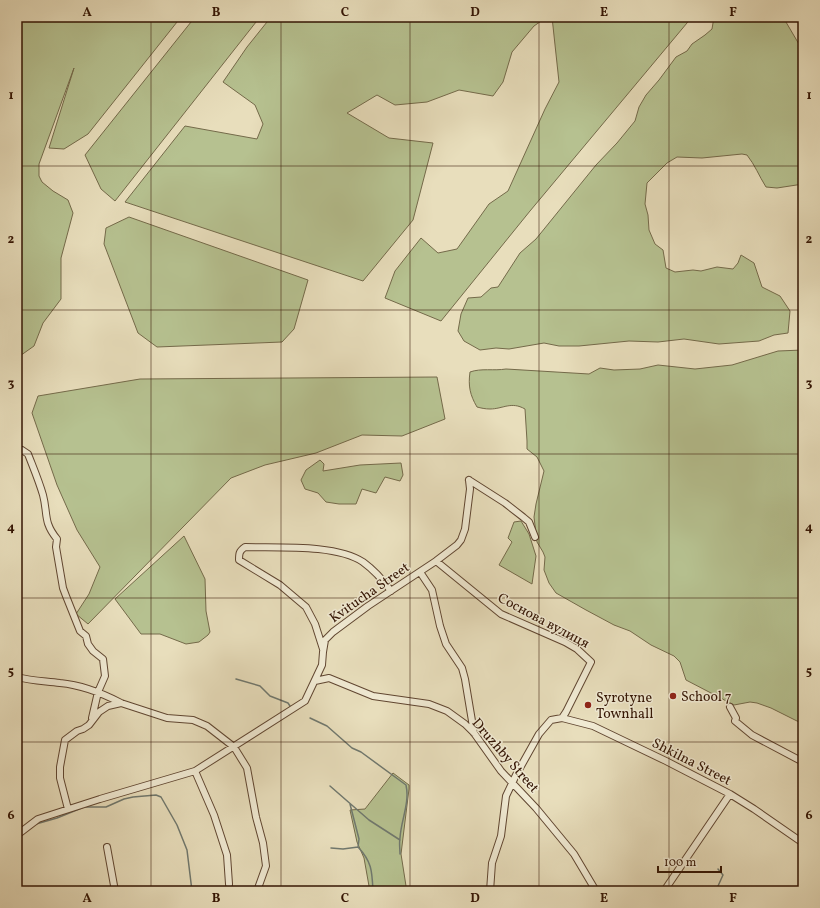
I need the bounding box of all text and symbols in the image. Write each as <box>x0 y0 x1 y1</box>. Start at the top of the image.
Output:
text: A <box>82 4 92 22</box>
text: B <box>212 4 221 22</box>
text: C <box>341 4 349 22</box>
text: D <box>470 4 480 22</box>
text: E <box>600 4 608 22</box>
text: F <box>729 4 737 22</box>
text: 1 <box>8 87 14 105</box>
text: 1 <box>806 87 812 105</box>
text: 2 <box>8 231 15 249</box>
text: 2 <box>806 231 813 249</box>
text: 3 <box>8 375 15 393</box>
text: 3 <box>806 375 813 393</box>
text: 4 <box>7 519 15 537</box>
text: 4 <box>805 519 813 537</box>
street label: Kvitucha Street <box>326 559 414 628</box>
street label: Соснова вулиця <box>494 589 593 654</box>
text: 5 <box>8 663 14 681</box>
text: 5 <box>806 663 812 681</box>
place label: School 7 <box>681 688 732 707</box>
place label: Syrotyne Townhall <box>596 689 653 724</box>
marker: School 7 <box>668 691 678 701</box>
marker: Syrotyne Townhall <box>583 700 593 710</box>
street label: Druzhby Street <box>467 714 543 798</box>
street label: Shkilna Street <box>648 734 734 791</box>
text: 6 <box>7 807 15 825</box>
text: 6 <box>805 807 813 825</box>
scale bar <box>658 848 721 874</box>
text: 100 m <box>664 855 697 871</box>
text: A <box>82 890 92 908</box>
text: B <box>212 890 221 908</box>
text: C <box>341 890 349 908</box>
text: D <box>470 890 480 908</box>
text: E <box>600 890 608 908</box>
text: F <box>729 890 737 908</box>

